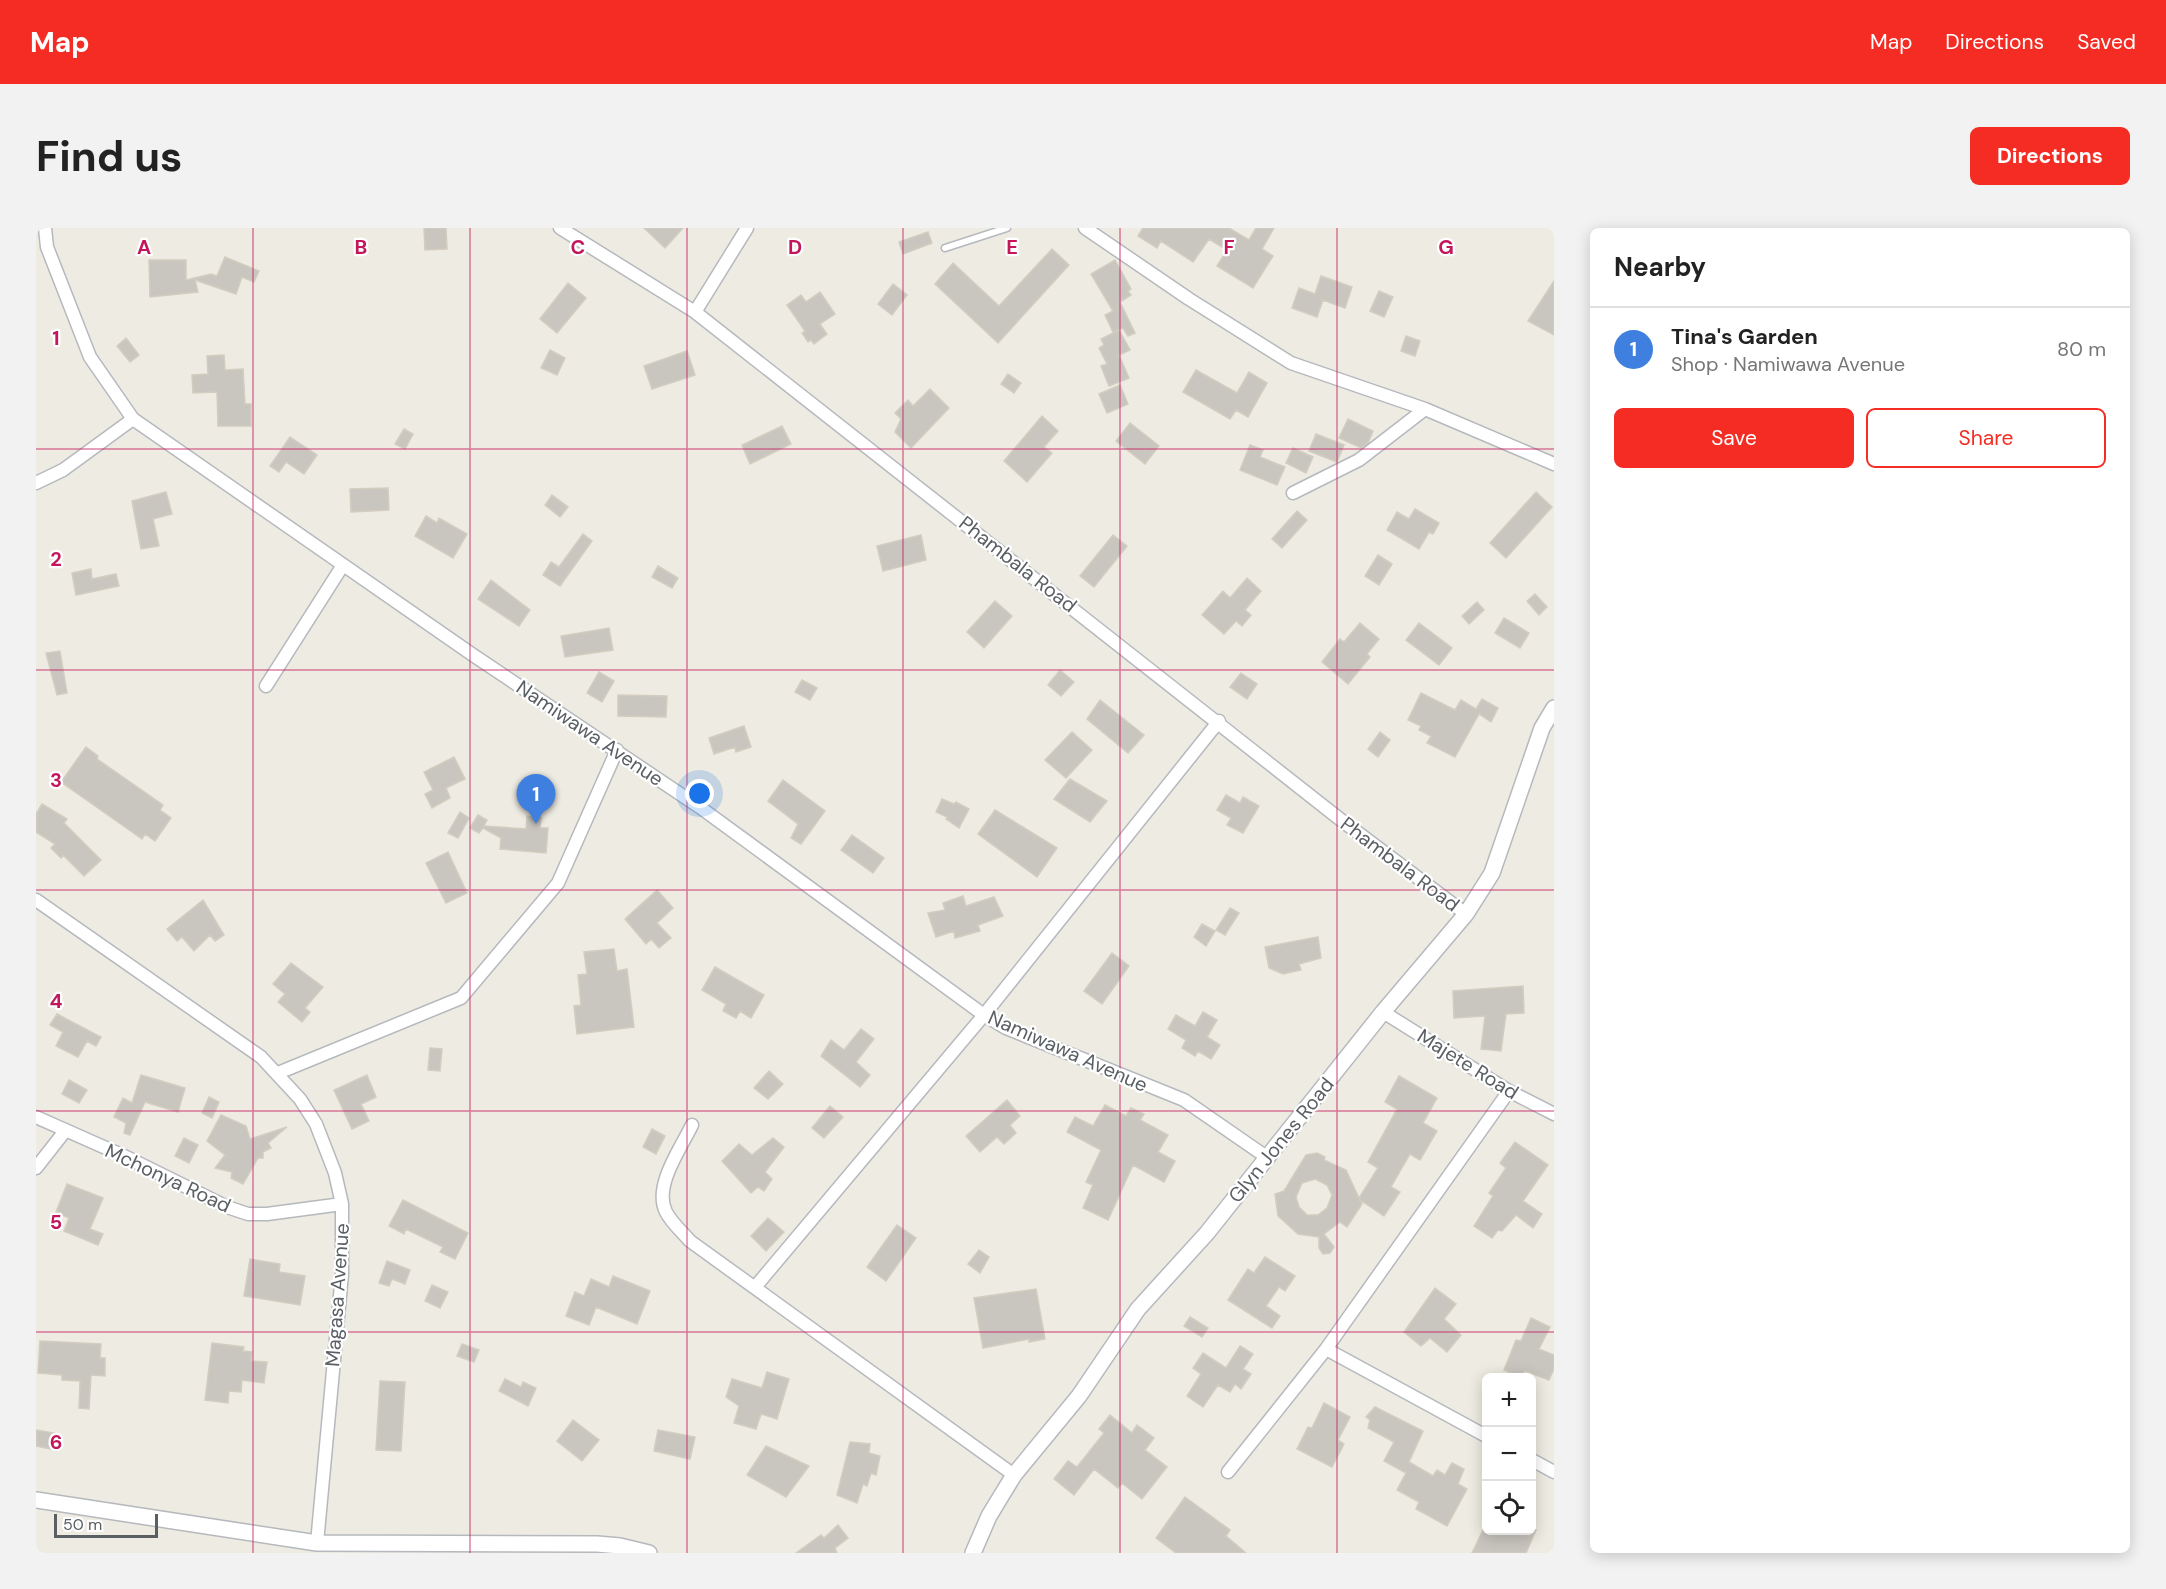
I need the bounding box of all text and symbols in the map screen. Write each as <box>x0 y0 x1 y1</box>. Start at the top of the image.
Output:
text: Map <box>30 24 90 61</box>
text: Map <box>1870 28 1912 56</box>
text: Directions <box>1945 28 2044 56</box>
text: Saved <box>2077 28 2136 56</box>
button: Directions <box>1970 127 2130 185</box>
text: Find us <box>36 129 182 184</box>
text: A <box>137 234 151 260</box>
text: B <box>355 234 367 260</box>
text: C <box>571 234 585 260</box>
text: D <box>788 234 802 260</box>
text: E <box>1006 234 1018 260</box>
text: F <box>1223 234 1235 260</box>
text: G <box>1438 234 1454 260</box>
text: Nearby <box>1614 250 1706 284</box>
text: Tina's Garden <box>1671 322 1818 351</box>
text: 1 <box>52 325 60 351</box>
text: 1 <box>1630 336 1637 362</box>
text: 80 m <box>2057 336 2106 362</box>
text: Shop · Namiwawa Avenue <box>1671 351 1905 377</box>
button: Save <box>1614 408 1854 468</box>
button: Share <box>1866 408 2106 468</box>
street label: Phambala Road <box>954 510 1082 618</box>
text: 2 <box>50 546 62 572</box>
street label: Namiwawa Avenue <box>511 674 669 792</box>
text: 3 <box>50 767 62 793</box>
pin: 1 <box>516 774 556 824</box>
your location <box>685 779 714 808</box>
street label: Phambala Road <box>1335 811 1465 917</box>
text: 4 <box>50 988 63 1014</box>
street label: Namiwawa Avenue <box>984 1004 1152 1098</box>
street label: Majete Road <box>1413 1023 1523 1105</box>
street label: Glyn Jones Road <box>1222 1072 1340 1208</box>
street label: Mchonya Road <box>101 1137 235 1219</box>
text: 5 <box>50 1209 62 1235</box>
street label: Magasa Avenue <box>319 1222 355 1368</box>
map controls <box>1482 1373 1536 1535</box>
button: + <box>1482 1373 1536 1427</box>
button: − <box>1482 1427 1536 1481</box>
text: 6 <box>50 1429 62 1455</box>
button: locate <box>1482 1481 1536 1535</box>
scale bar <box>54 1511 158 1538</box>
text: 50 m <box>63 1514 102 1535</box>

